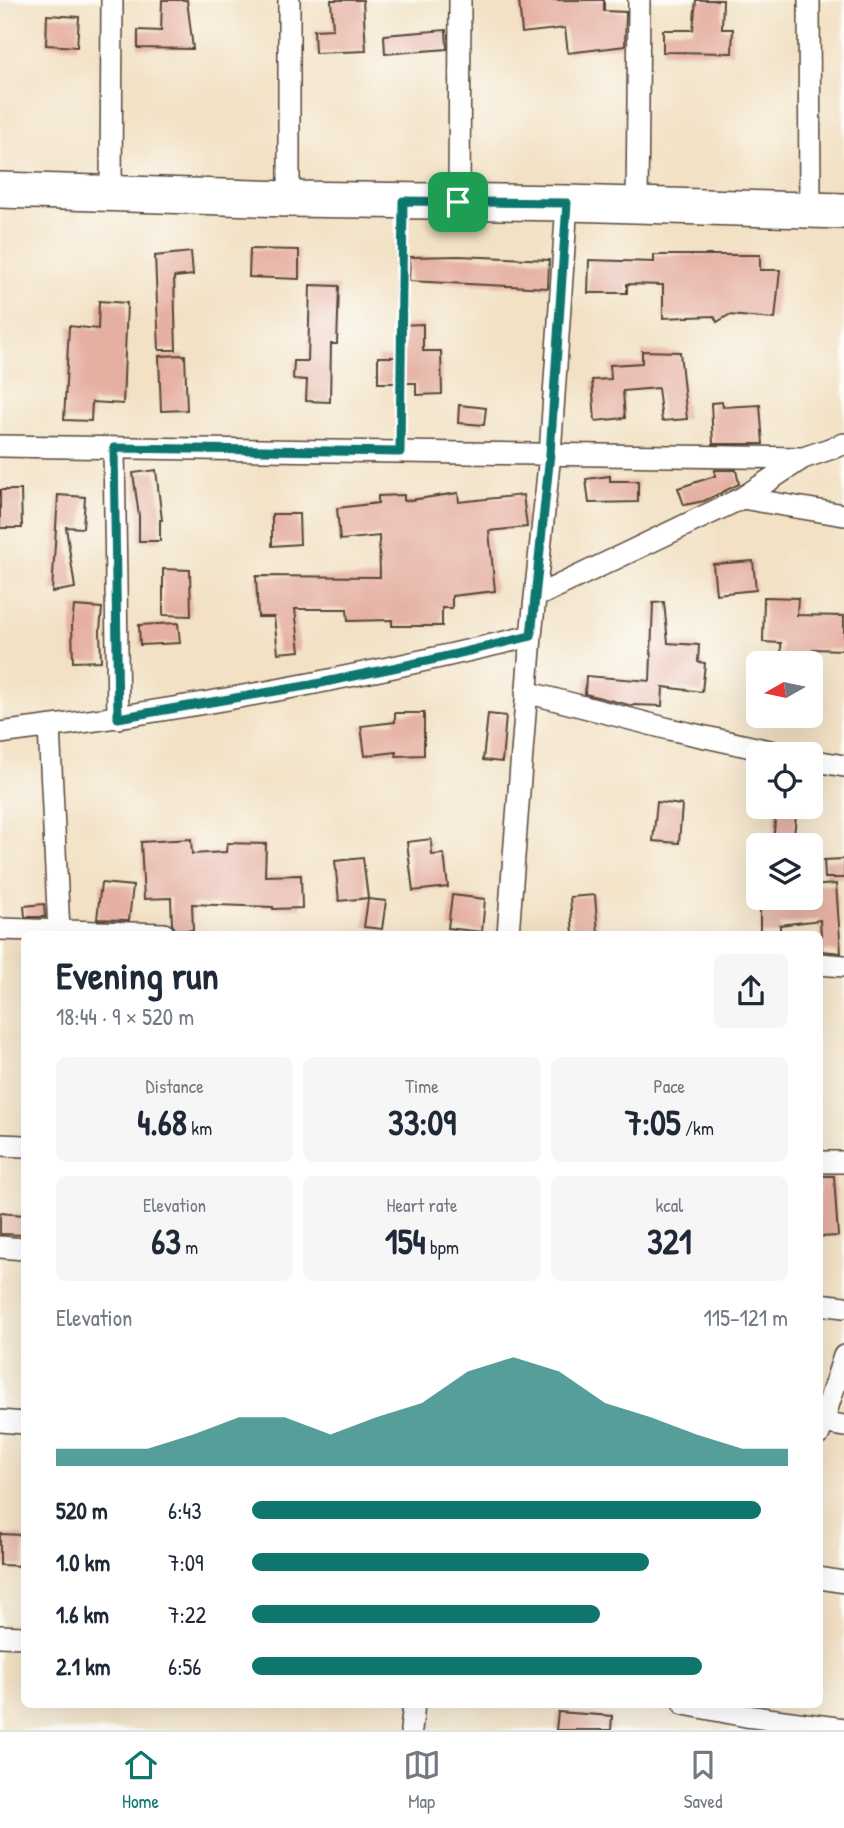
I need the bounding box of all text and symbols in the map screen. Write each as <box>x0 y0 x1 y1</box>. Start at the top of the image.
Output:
pin <box>428 172 488 232</box>
icon: arrive <box>439 183 477 221</box>
north arrow <box>746 651 822 728</box>
map controls <box>746 651 823 910</box>
button: locate <box>746 742 823 819</box>
button: layers <box>746 833 823 910</box>
text: Evening run <box>56 949 219 1001</box>
button: share <box>714 954 788 1028</box>
text: 18:44 · 9 × 520 m <box>56 1001 194 1032</box>
text: Distance <box>146 1073 204 1099</box>
text: Time <box>405 1073 439 1099</box>
text: Pace <box>654 1073 685 1099</box>
text: 4.68 <box>137 1099 187 1146</box>
text: 33:09 <box>388 1099 456 1146</box>
text: 7:05 <box>625 1099 681 1146</box>
text: km <box>187 1115 212 1141</box>
text: /km <box>681 1115 714 1141</box>
text: Elevation <box>143 1192 206 1218</box>
text: Heart rate <box>387 1192 457 1218</box>
text: kcal <box>655 1192 683 1218</box>
text: 63 <box>151 1218 181 1265</box>
text: 154 <box>385 1218 426 1265</box>
text: 321 <box>647 1218 692 1265</box>
text: m <box>181 1234 198 1260</box>
text: bpm <box>426 1234 459 1260</box>
text: Elevation <box>56 1302 132 1333</box>
text: 115–121 m <box>704 1302 788 1333</box>
text: 520 m <box>56 1495 108 1526</box>
text: 6:43 <box>168 1495 201 1526</box>
text: 1.0 km <box>56 1547 110 1578</box>
text: 7:09 <box>168 1547 203 1578</box>
text: 1.6 km <box>56 1599 109 1630</box>
text: 7:22 <box>168 1599 206 1630</box>
text: 2.1 km <box>56 1651 111 1682</box>
text: 6:56 <box>168 1651 201 1682</box>
tab: Home <box>122 1746 160 1814</box>
tab: Map <box>403 1746 441 1814</box>
tab: Saved <box>684 1746 722 1814</box>

